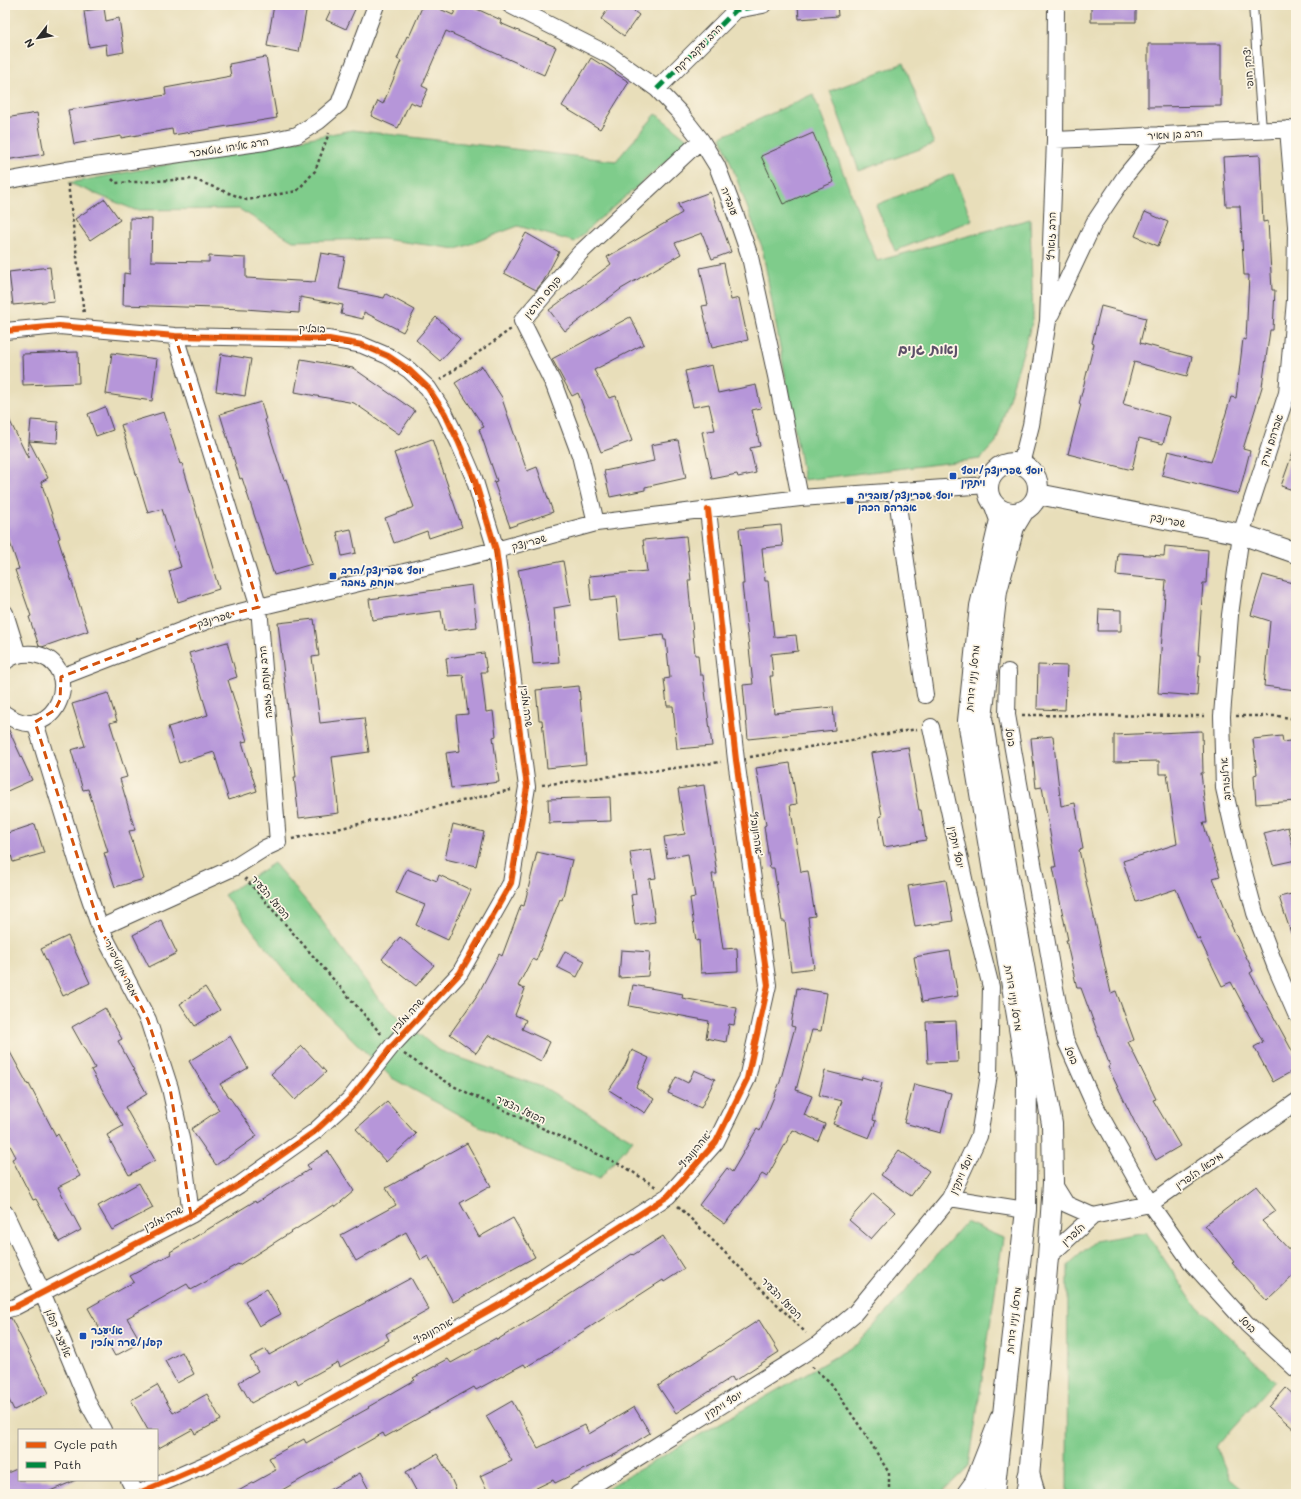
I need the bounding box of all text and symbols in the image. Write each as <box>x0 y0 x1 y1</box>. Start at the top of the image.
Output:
north arrow <box>18 18 58 58</box>
street label: הרב יעקב רקח <box>670 20 726 76</box>
text: N <box>20 36 38 51</box>
street label: יצחק חופי <box>1239 46 1257 90</box>
street label: הרב בן מאיר <box>1147 126 1203 142</box>
street label: הרב אליהו גוטמכר <box>188 134 270 160</box>
street label: עובדיה <box>718 185 742 217</box>
street label: הרב זוארץ <box>1043 212 1059 260</box>
street label: פנחס חורגין <box>520 273 564 321</box>
street label: בובליק <box>298 321 326 335</box>
district label: נאות גנים <box>898 339 958 358</box>
street label: אברהם מרק <box>1256 412 1286 468</box>
place label: יוסף שפרינצק/יוסף ויתקין <box>961 463 1043 489</box>
marker: יוסף שפרינצק/יוסף ויתקין <box>948 471 958 481</box>
place label: יוסף שפרינצק/עובדיה אברהם הכהן <box>858 488 953 514</box>
marker: יוסף שפרינצק/עובדיה אברהם הכהן <box>845 496 855 506</box>
street label: שפרינצק <box>1149 510 1187 530</box>
street label: שפרינצק <box>510 531 548 553</box>
place label: יוסף שפרינצק/הרב מנחם זמבה <box>340 563 425 589</box>
marker: יוסף שפרינצק/הרב מנחם זמבה <box>328 571 338 581</box>
street label: שפרינצק <box>195 607 233 631</box>
street label: מרסל ניניו דורות <box>961 644 982 713</box>
street label: הרב מנחם זמבה <box>255 645 275 719</box>
street label: שרה מלכין <box>517 684 537 728</box>
street label: בוסל <box>1002 726 1020 748</box>
street label: ארלוזורוב <box>1216 757 1234 801</box>
street label: אהרונוביץ' <box>747 811 767 857</box>
street label: יוסף ויתקין <box>946 825 968 869</box>
street label: הפועל הצעיר <box>248 872 294 922</box>
street label: משה מונטיפיורי <box>100 936 142 998</box>
street label: מרסל ניניו דורות <box>1002 963 1026 1032</box>
street label: שרה מלכין <box>387 995 427 1035</box>
street label: בוסל <box>1062 1044 1082 1067</box>
street label: הפועל הצעיר <box>494 1091 548 1127</box>
street label: אהרונוביץ' <box>676 1127 714 1171</box>
street label: מיכאל הלפרין <box>1172 1148 1226 1192</box>
street label: יוסף ויתקין <box>946 1152 976 1196</box>
street label: שרה מלכין <box>141 1202 185 1234</box>
street label: הלפרין <box>1058 1220 1088 1248</box>
street label: הפועל הצעיר <box>758 1274 806 1322</box>
street label: מרסל ניניו דורות <box>1002 1286 1024 1355</box>
street label: אליעזר קפלן <box>43 1307 75 1359</box>
street label: בוסל <box>1236 1312 1260 1336</box>
street label: אהרונוביץ' <box>411 1313 457 1347</box>
place label: אליעזר קפלן/שרה מלכין <box>91 1323 163 1349</box>
marker: אליעזר קפלן/שרה מלכין <box>78 1331 88 1341</box>
street label: יוסף ויתקין <box>701 1387 745 1421</box>
legend <box>18 1429 158 1481</box>
text: Cycle path <box>54 1436 117 1452</box>
text: Path <box>54 1456 81 1472</box>

